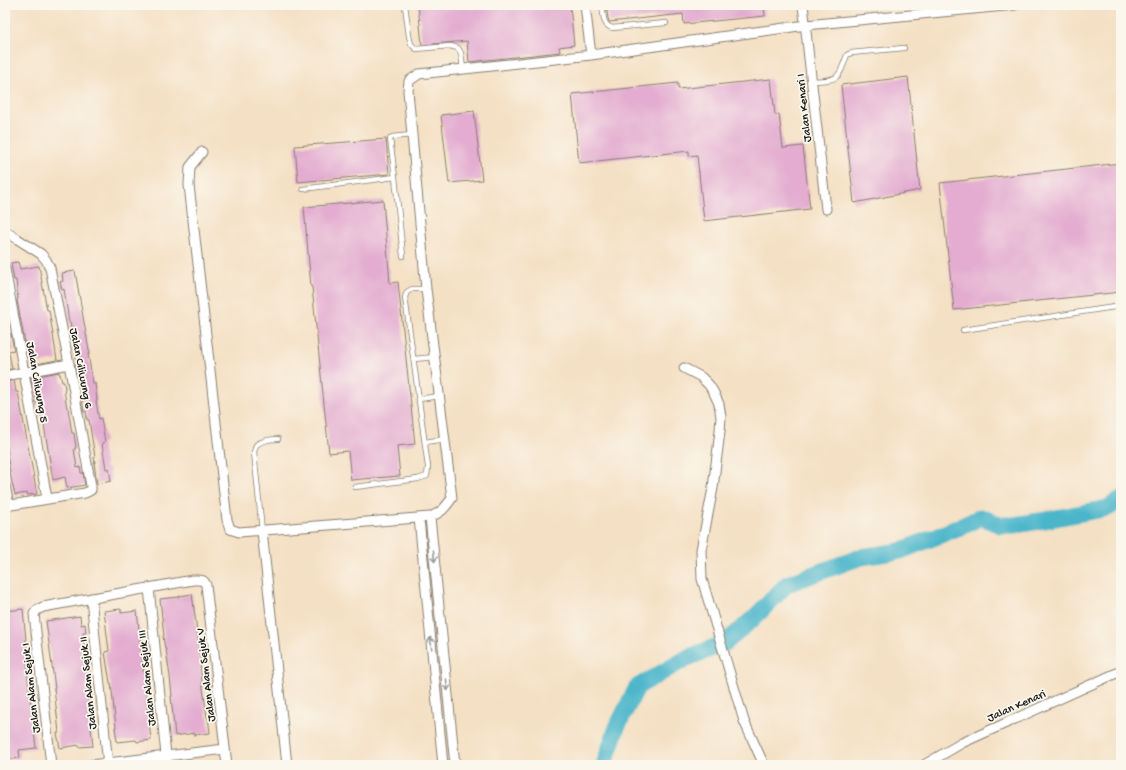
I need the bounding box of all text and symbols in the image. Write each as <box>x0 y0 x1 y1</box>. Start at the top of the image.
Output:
street label: Jalan Kenari I <box>794 73 816 143</box>
street label: Jalan Ciliwung 6 <box>65 327 95 411</box>
street label: Jalan Ciliwung 5 <box>22 341 50 424</box>
one-way arrow <box>430 549 438 562</box>
street label: Jalan Alam Sejuk V <box>194 627 220 722</box>
street label: Jalan Alam Sejuk III <box>136 629 160 726</box>
street label: Jalan Alam Sejuk II <box>77 635 101 730</box>
one-way arrow <box>427 637 435 650</box>
street label: Jalan Alam Sejuk I <box>20 642 44 734</box>
one-way arrow <box>444 678 451 691</box>
street label: Jalan Kenari <box>985 687 1049 726</box>

